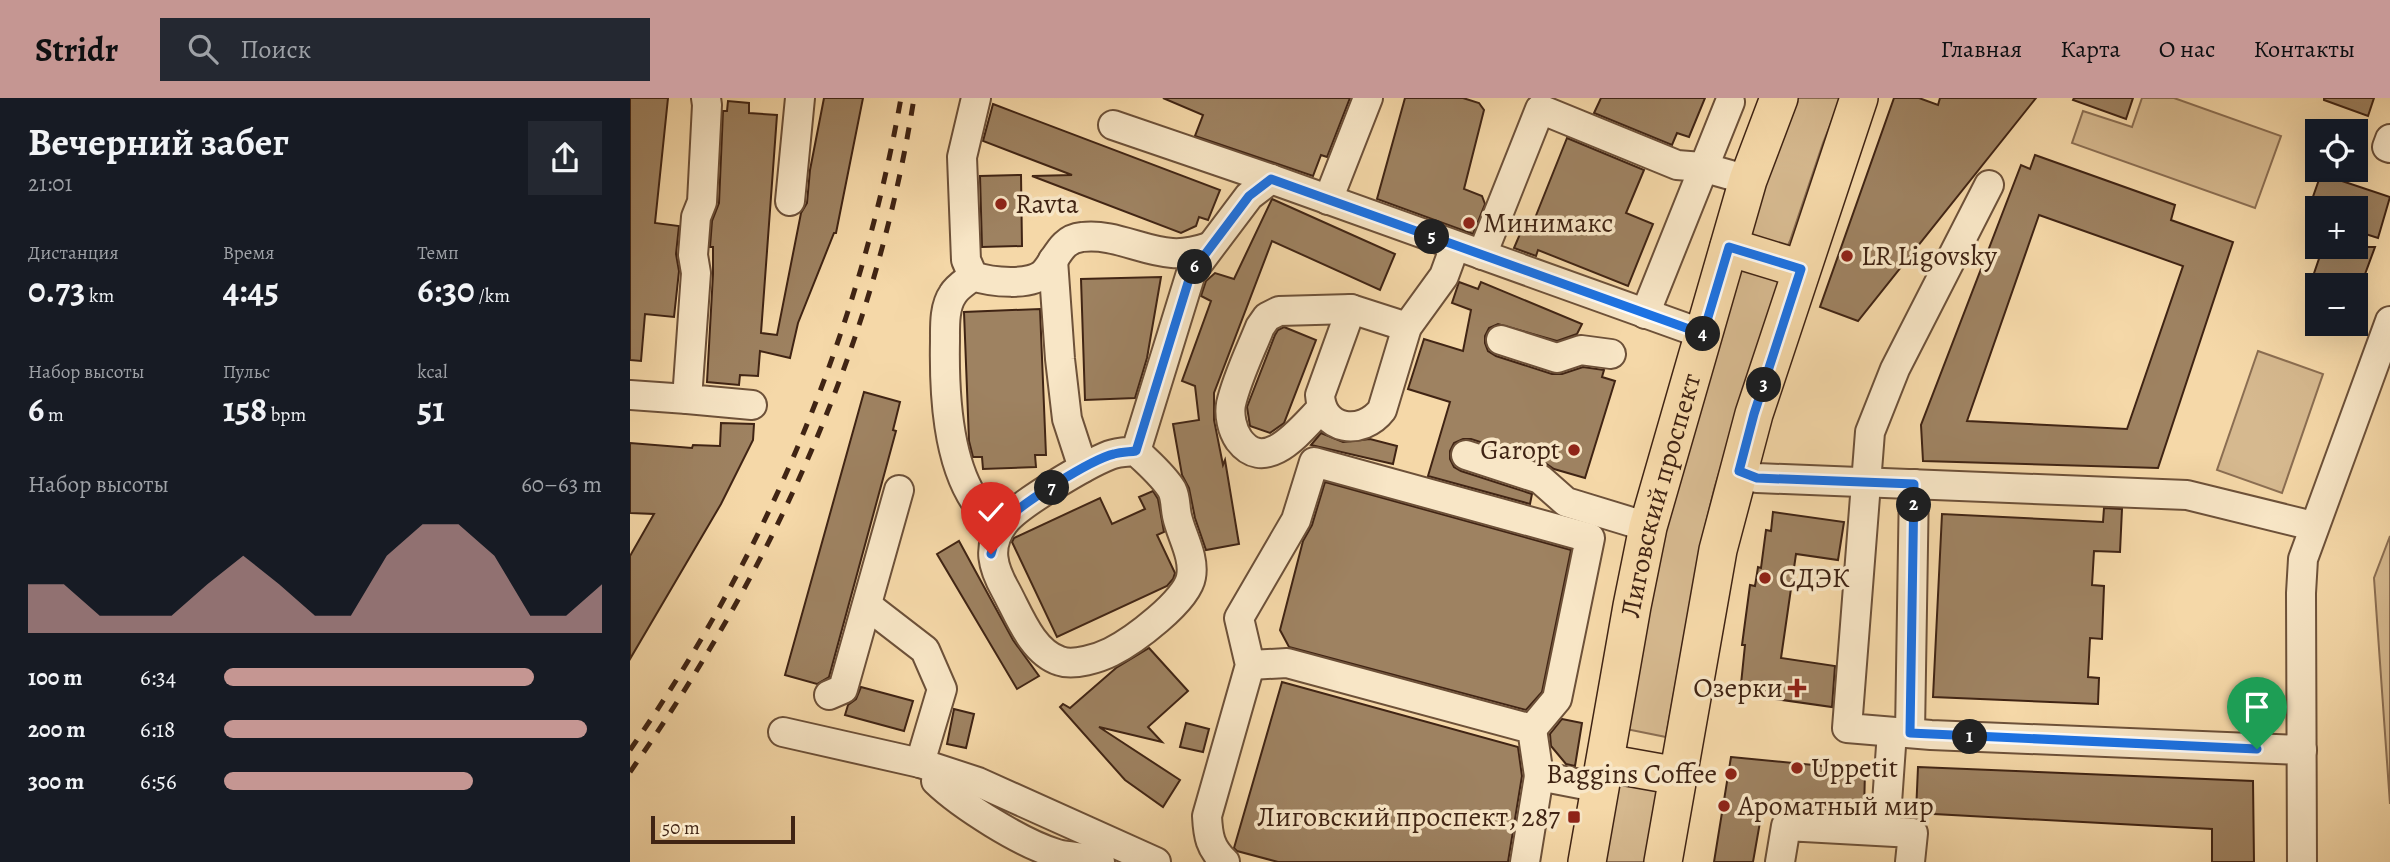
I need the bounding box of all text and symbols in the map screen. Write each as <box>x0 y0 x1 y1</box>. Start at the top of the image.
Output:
search box <box>160 18 650 81</box>
text: Stridr <box>35 27 118 72</box>
icon: search <box>184 30 222 68</box>
text: Поиск <box>240 32 311 67</box>
text: Главная <box>1941 33 2022 65</box>
text: Карта <box>2060 33 2121 65</box>
text: О нас <box>2159 33 2215 65</box>
text: Контакты <box>2253 33 2355 65</box>
text: Вечерний забег <box>28 116 289 168</box>
map controls <box>2305 119 2368 336</box>
button: locate <box>2305 119 2368 182</box>
button: share <box>528 121 602 195</box>
text: 21:01 <box>28 168 72 199</box>
place label: Ravta <box>1015 185 1079 223</box>
marker: Ravta <box>993 196 1009 212</box>
button: + <box>2305 196 2368 259</box>
place label: Минимакс <box>1483 204 1613 242</box>
marker: Минимакс <box>1461 215 1477 231</box>
pin: 5 <box>1414 220 1450 254</box>
text: 5 <box>1427 223 1436 249</box>
place label: LR Ligovsky <box>1861 237 1998 275</box>
text: Дистанция <box>28 240 119 266</box>
text: Время <box>223 240 274 266</box>
text: Темп <box>417 240 459 266</box>
marker: LR Ligovsky <box>1839 248 1855 264</box>
pin: 6 <box>1178 250 1212 284</box>
text: 6 <box>1190 253 1199 279</box>
text: 0.73 <box>28 266 85 314</box>
text: 4:45 <box>223 266 279 314</box>
text: 6:30 <box>417 266 475 314</box>
button: − <box>2305 273 2368 336</box>
text: km <box>85 283 114 309</box>
text: /km <box>475 283 510 309</box>
pin: 4 <box>1686 316 1720 352</box>
text: 4 <box>1698 320 1707 346</box>
text: Набор высоты <box>28 359 144 385</box>
text: Пульс <box>223 359 270 385</box>
text: kcal <box>417 359 448 385</box>
pin: 3 <box>1746 368 1782 402</box>
street label: Лиговский проспект <box>1611 369 1710 621</box>
text: 3 <box>1759 371 1768 397</box>
text: 6 <box>28 385 44 433</box>
text: 158 <box>223 385 267 433</box>
text: 51 <box>417 385 445 433</box>
text: m <box>44 402 64 428</box>
text: bpm <box>267 402 306 428</box>
place label: Garopt <box>1480 431 1560 469</box>
marker: Garopt <box>1566 442 1582 458</box>
text: Набор высоты <box>28 469 169 500</box>
text: 60–63 m <box>521 469 602 500</box>
pin: 7 <box>1034 470 1070 506</box>
text: 7 <box>1047 474 1056 500</box>
pin <box>961 482 1021 554</box>
pin: 2 <box>1896 488 1932 522</box>
text: 2 <box>1909 491 1918 517</box>
icon: check <box>972 493 1010 531</box>
place label: СДЭК <box>1779 559 1850 597</box>
marker: СДЭК <box>1757 570 1773 586</box>
text: 100 m <box>28 662 83 693</box>
text: 6:34 <box>140 662 176 693</box>
place label: Озерки <box>1693 669 1783 707</box>
pin <box>2227 677 2287 749</box>
marker: Озерки <box>1789 680 1805 696</box>
icon: arrive <box>2238 688 2276 726</box>
text: 200 m <box>28 714 86 745</box>
text: 6:18 <box>140 714 175 745</box>
pin: 1 <box>1952 720 1988 754</box>
text: 1 <box>1966 723 1973 749</box>
place label: Uppetit <box>1811 749 1898 787</box>
place label: Baggins Coffee <box>1546 755 1717 793</box>
marker: Uppetit <box>1789 760 1805 776</box>
text: 300 m <box>28 766 84 797</box>
text: 6:56 <box>140 766 177 797</box>
marker: Baggins Coffee <box>1723 766 1739 782</box>
place label: Ароматный мир <box>1737 787 1934 825</box>
place label: Лиговский проспект, 287 <box>1257 798 1560 836</box>
marker: Ароматный мир <box>1716 798 1732 814</box>
marker: Лиговский проспект, 287 <box>1566 809 1582 825</box>
scale bar <box>651 813 794 845</box>
text: 50 m <box>662 815 700 841</box>

